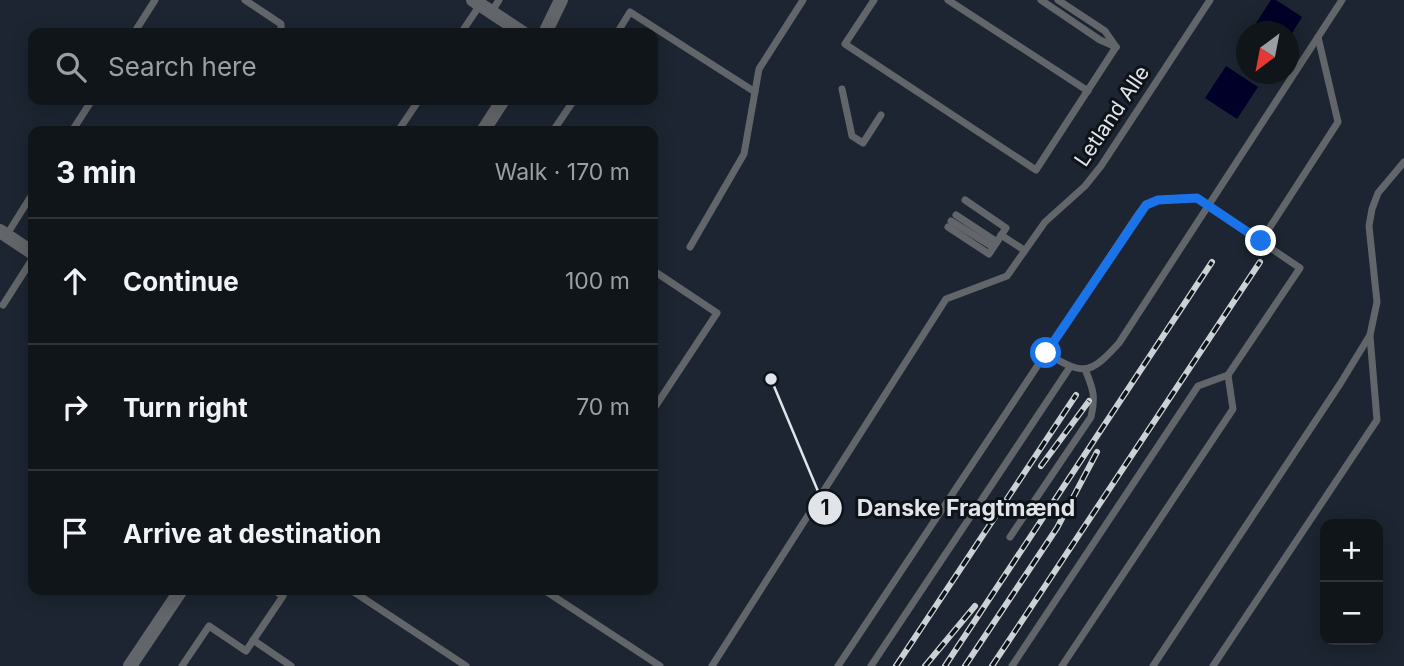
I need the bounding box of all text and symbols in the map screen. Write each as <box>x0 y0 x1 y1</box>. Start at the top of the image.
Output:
north arrow <box>1236 21 1299 84</box>
search box <box>28 28 658 105</box>
icon: search <box>52 48 90 86</box>
text: Search here <box>108 51 257 82</box>
street label: Letland Alle <box>1069 61 1154 171</box>
text: 3 min <box>56 154 137 190</box>
text: Walk · 170 m <box>495 158 630 186</box>
route end <box>1245 225 1276 256</box>
icon: ahead <box>56 262 94 300</box>
text: Continue <box>123 266 239 297</box>
text: 100 m <box>565 267 630 295</box>
route start <box>1030 337 1061 368</box>
icon: right <box>56 388 94 426</box>
text: Turn right <box>123 392 248 423</box>
text: 70 m <box>576 393 630 421</box>
callout: Danske Fragtmænd <box>808 486 1089 530</box>
text: Danske Fragtmænd <box>857 494 1075 522</box>
text: 1 <box>820 495 830 520</box>
icon: arrive <box>56 514 94 552</box>
text: Arrive at destination <box>123 518 382 549</box>
map controls <box>1320 519 1383 645</box>
button: + <box>1320 519 1383 582</box>
button: − <box>1320 582 1383 645</box>

